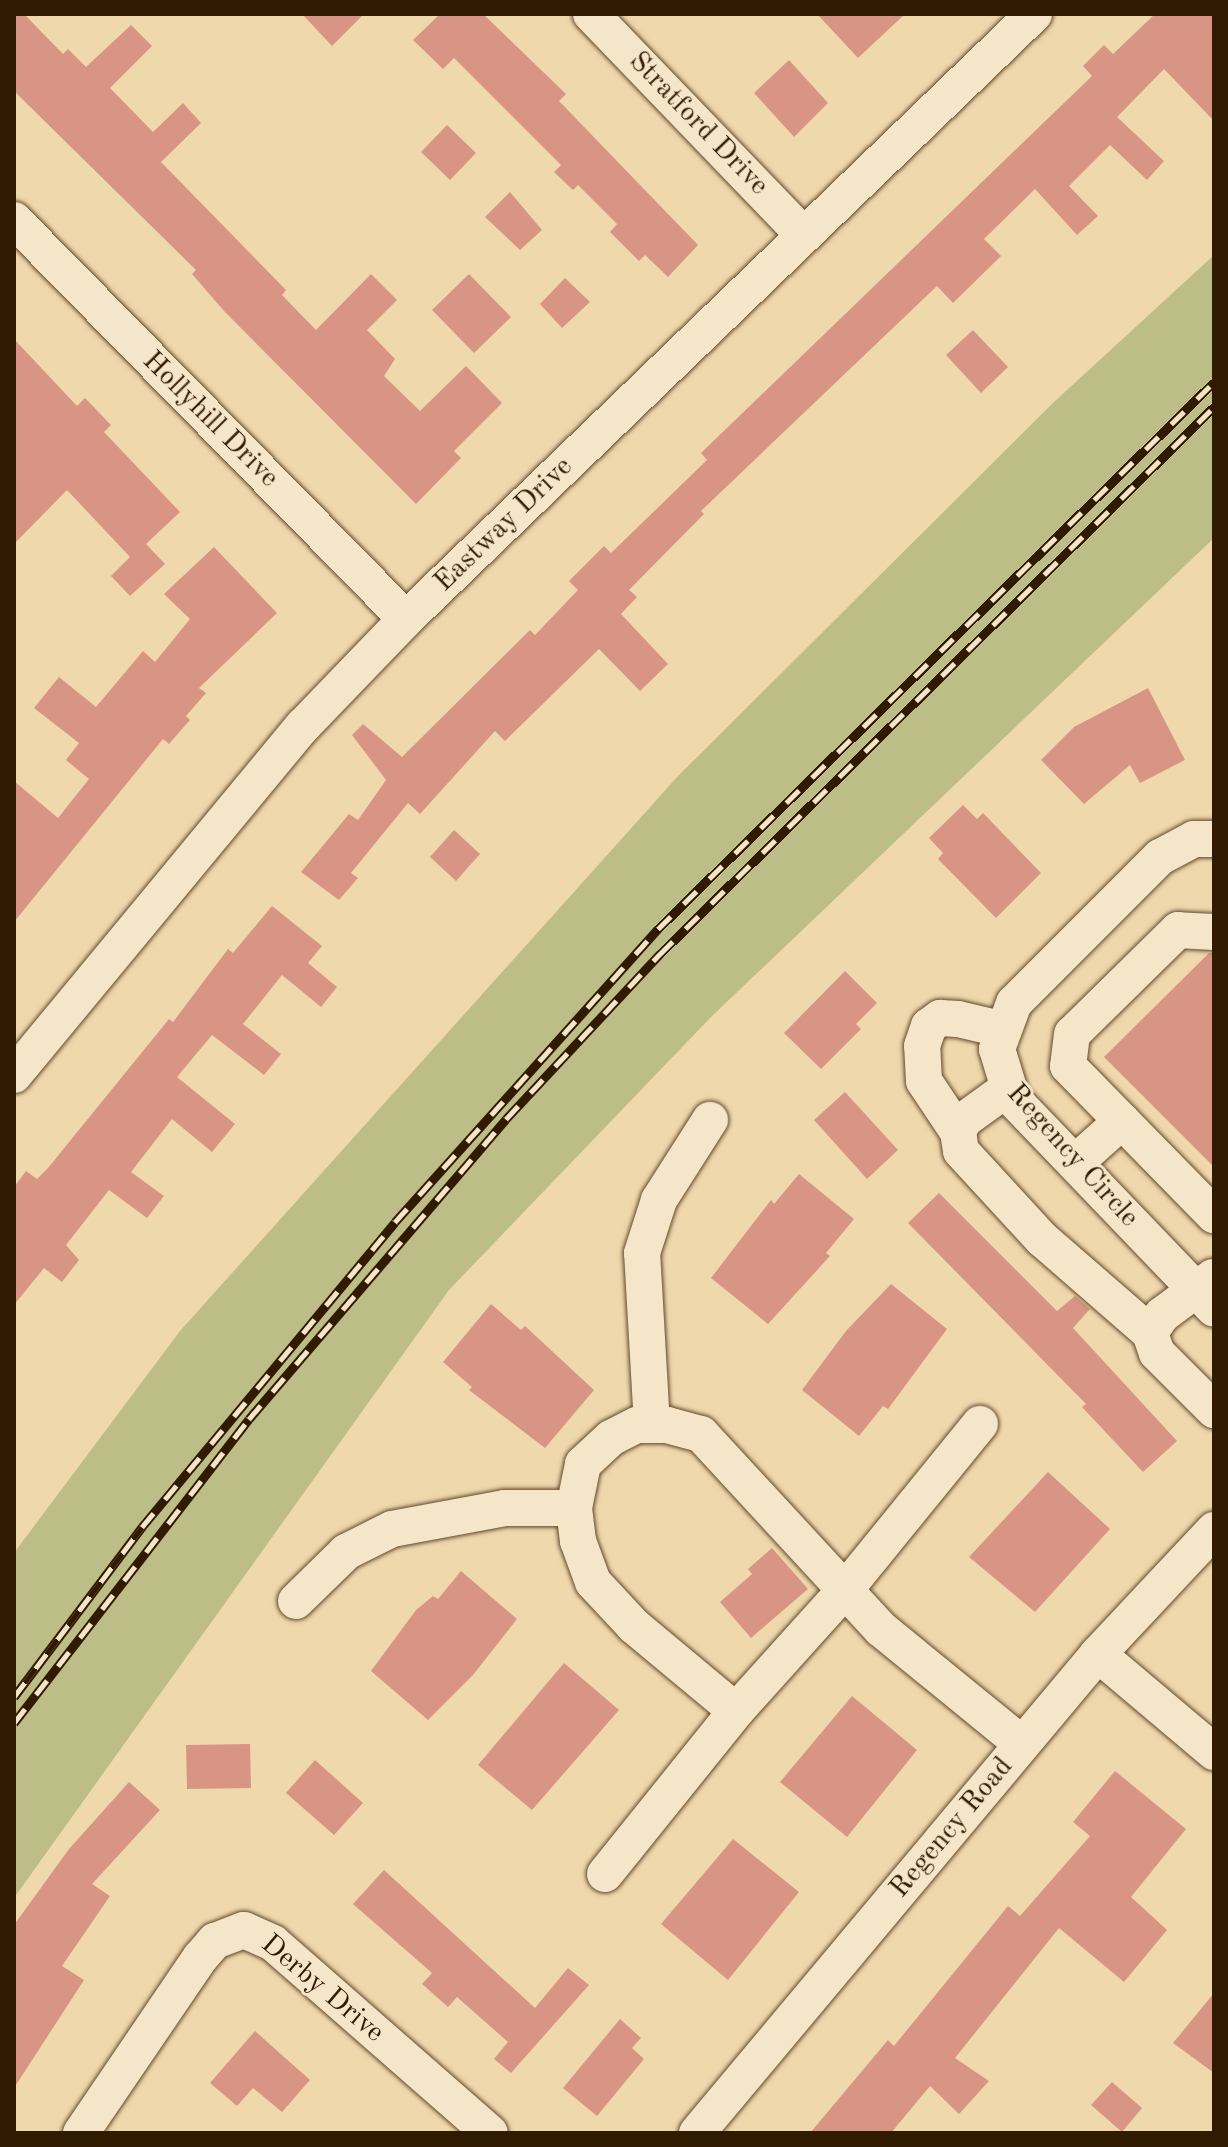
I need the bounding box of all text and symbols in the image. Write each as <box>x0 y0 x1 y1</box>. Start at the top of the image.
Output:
street label: Stratford Drive <box>621 45 775 203</box>
street label: Hollyhill Drive <box>135 345 285 495</box>
street label: Eastway Drive <box>428 451 580 599</box>
street label: Regency Circle <box>999 1077 1145 1235</box>
street label: Regency Road <box>883 1751 1021 1905</box>
street label: Derby Drive <box>254 1928 390 2050</box>

